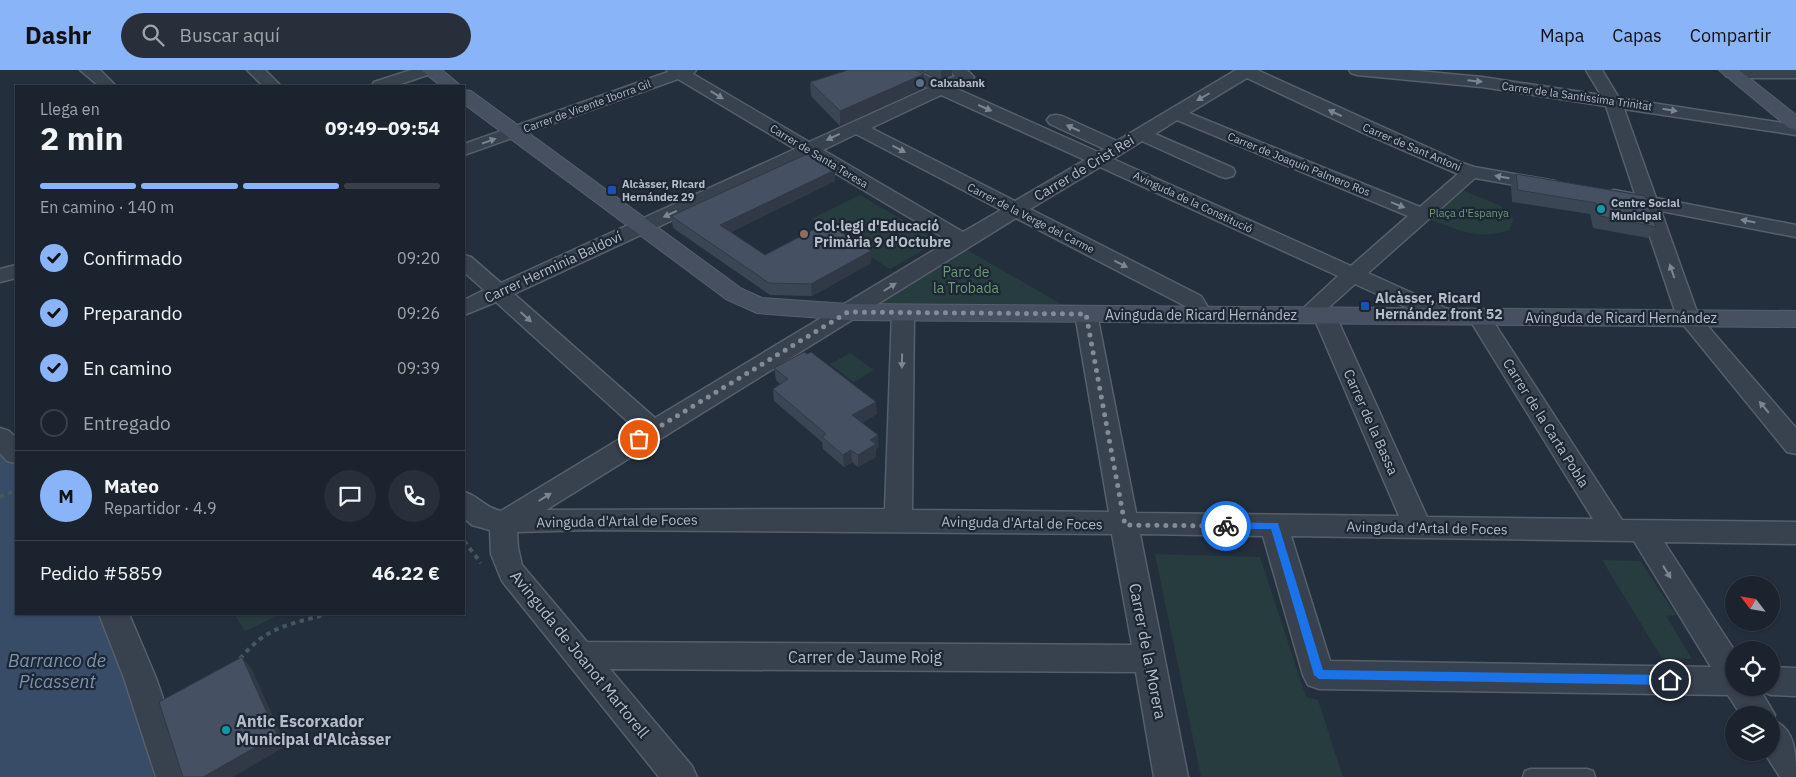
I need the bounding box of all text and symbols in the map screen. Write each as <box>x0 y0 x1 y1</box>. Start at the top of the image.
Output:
search box <box>121 13 471 58</box>
text: Dashr <box>25 19 91 51</box>
icon: search <box>139 21 167 49</box>
text: Buscar aquí <box>179 23 280 47</box>
text: Mapa <box>1540 24 1584 47</box>
text: Capas <box>1612 24 1662 47</box>
text: Compartir <box>1690 24 1771 47</box>
street label: Carrer de Vicente Iborra Gil <box>521 76 653 136</box>
place label: Caixabank <box>930 76 985 90</box>
marker: Caixabank <box>914 77 926 89</box>
one-way arrow <box>1467 77 1483 85</box>
street label: Carrer de la Santíssima Trinitat <box>1501 79 1653 114</box>
one-way arrow <box>710 90 723 99</box>
one-way arrow <box>1196 92 1209 101</box>
text: Llega en <box>40 99 100 119</box>
one-way arrow <box>978 104 992 112</box>
one-way arrow <box>1663 106 1679 114</box>
one-way arrow <box>1328 109 1342 117</box>
text: 09:49–09:54 <box>325 116 440 140</box>
text: 2 min <box>40 117 124 159</box>
street label: Carrer de Sant Antoni <box>1361 120 1463 174</box>
street label: Carrer de Santa Teresa <box>767 121 871 191</box>
one-way arrow <box>1066 124 1080 132</box>
street label: Carrer de Joaquín Palmero Ros <box>1226 129 1372 199</box>
street label: Carrer de Crist Rei <box>1031 131 1137 205</box>
one-way arrow <box>826 134 840 142</box>
one-way arrow <box>482 137 497 145</box>
one-way arrow <box>892 145 906 153</box>
street label: Avinguda de la Constitució <box>1131 168 1255 236</box>
one-way arrow <box>1494 172 1510 180</box>
place label: Alcàsser, Ricard Hernández 29 <box>622 177 705 204</box>
street label: Carrer de la Verge del Carme <box>965 180 1097 256</box>
marker: Alcàsser, Ricard Hernández 29 <box>606 184 618 196</box>
place label: Centre Social Municipal <box>1611 196 1680 223</box>
text: En camino · 140 m <box>40 197 174 217</box>
one-way arrow <box>1391 201 1405 209</box>
marker: Centre Social Municipal <box>1595 203 1607 215</box>
park label: Plaça d'Espanya <box>1429 206 1509 220</box>
one-way arrow <box>662 209 677 218</box>
place label: Col·legi d'Educació Primària 9 d'Octubre <box>814 217 951 251</box>
one-way arrow <box>1740 217 1756 225</box>
street label: Carrer Herminia Baldoví <box>481 227 625 307</box>
marker: Col·legi d'Educació Primària 9 d'Octubre <box>798 228 810 240</box>
icon: check <box>40 244 68 272</box>
text: Confirmado <box>83 246 182 270</box>
text: 09:20 <box>397 248 440 268</box>
one-way arrow <box>1114 260 1128 268</box>
park label: Parc de la Trobada <box>933 263 1000 297</box>
one-way arrow <box>1668 264 1676 279</box>
one-way arrow <box>883 282 896 291</box>
place label: Alcàsser, Ricard Hernández front 52 <box>1375 289 1503 323</box>
icon: check <box>40 299 68 327</box>
marker: Alcàsser, Ricard Hernández front 52 <box>1359 300 1371 312</box>
text: Preparando <box>83 301 182 325</box>
text: 09:26 <box>397 303 440 323</box>
street label: Avinguda de Ricard Hernández <box>1105 306 1298 324</box>
street label: Avinguda de Ricard Hernández <box>1525 309 1718 327</box>
one-way arrow <box>520 311 532 323</box>
icon: check <box>40 354 68 382</box>
one-way arrow <box>897 354 905 370</box>
street label: Carrer de la Carta Pobla <box>1499 355 1593 491</box>
text: En camino <box>83 356 172 380</box>
text: 09:39 <box>397 358 440 378</box>
street label: Carrer de la Bassa <box>1340 366 1403 478</box>
one-way arrow <box>1759 401 1770 414</box>
text: Entregado <box>83 411 171 435</box>
pin <box>618 418 660 460</box>
icon: bag <box>625 425 653 453</box>
button: chat <box>324 470 376 522</box>
button: phone <box>388 470 440 522</box>
text: Mateo <box>104 474 159 498</box>
text: M <box>58 484 74 508</box>
one-way arrow <box>539 492 552 501</box>
text: Repartidor · 4.9 <box>104 498 217 518</box>
courier <box>1201 501 1251 551</box>
street label: Avinguda d'Artal de Foces <box>536 511 698 531</box>
icon: bike <box>1212 512 1240 540</box>
street label: Avinguda d'Artal de Foces <box>941 513 1103 533</box>
street label: Avinguda d'Artal de Foces <box>1346 518 1508 538</box>
text: Pedido #5859 <box>40 561 163 585</box>
text: 46.22 € <box>372 561 440 585</box>
one-way arrow <box>1663 565 1672 578</box>
street label: Avinguda de Joanot Martorell <box>506 566 654 742</box>
north arrow <box>1725 576 1780 631</box>
map controls <box>1725 576 1780 761</box>
street label: Carrer de la Morera <box>1125 581 1171 721</box>
button: locate <box>1725 641 1780 696</box>
street label: Carrer de Jaume Roig <box>788 647 943 667</box>
water label: Barranco de Picassent <box>8 649 106 693</box>
pin <box>1649 659 1691 701</box>
icon: home <box>1656 666 1684 694</box>
button: layers <box>1725 706 1780 761</box>
place label: Antic Escorxador Municipal d'Alcàsser <box>236 711 391 749</box>
marker: Antic Escorxador Municipal d'Alcàsser <box>220 724 232 736</box>

